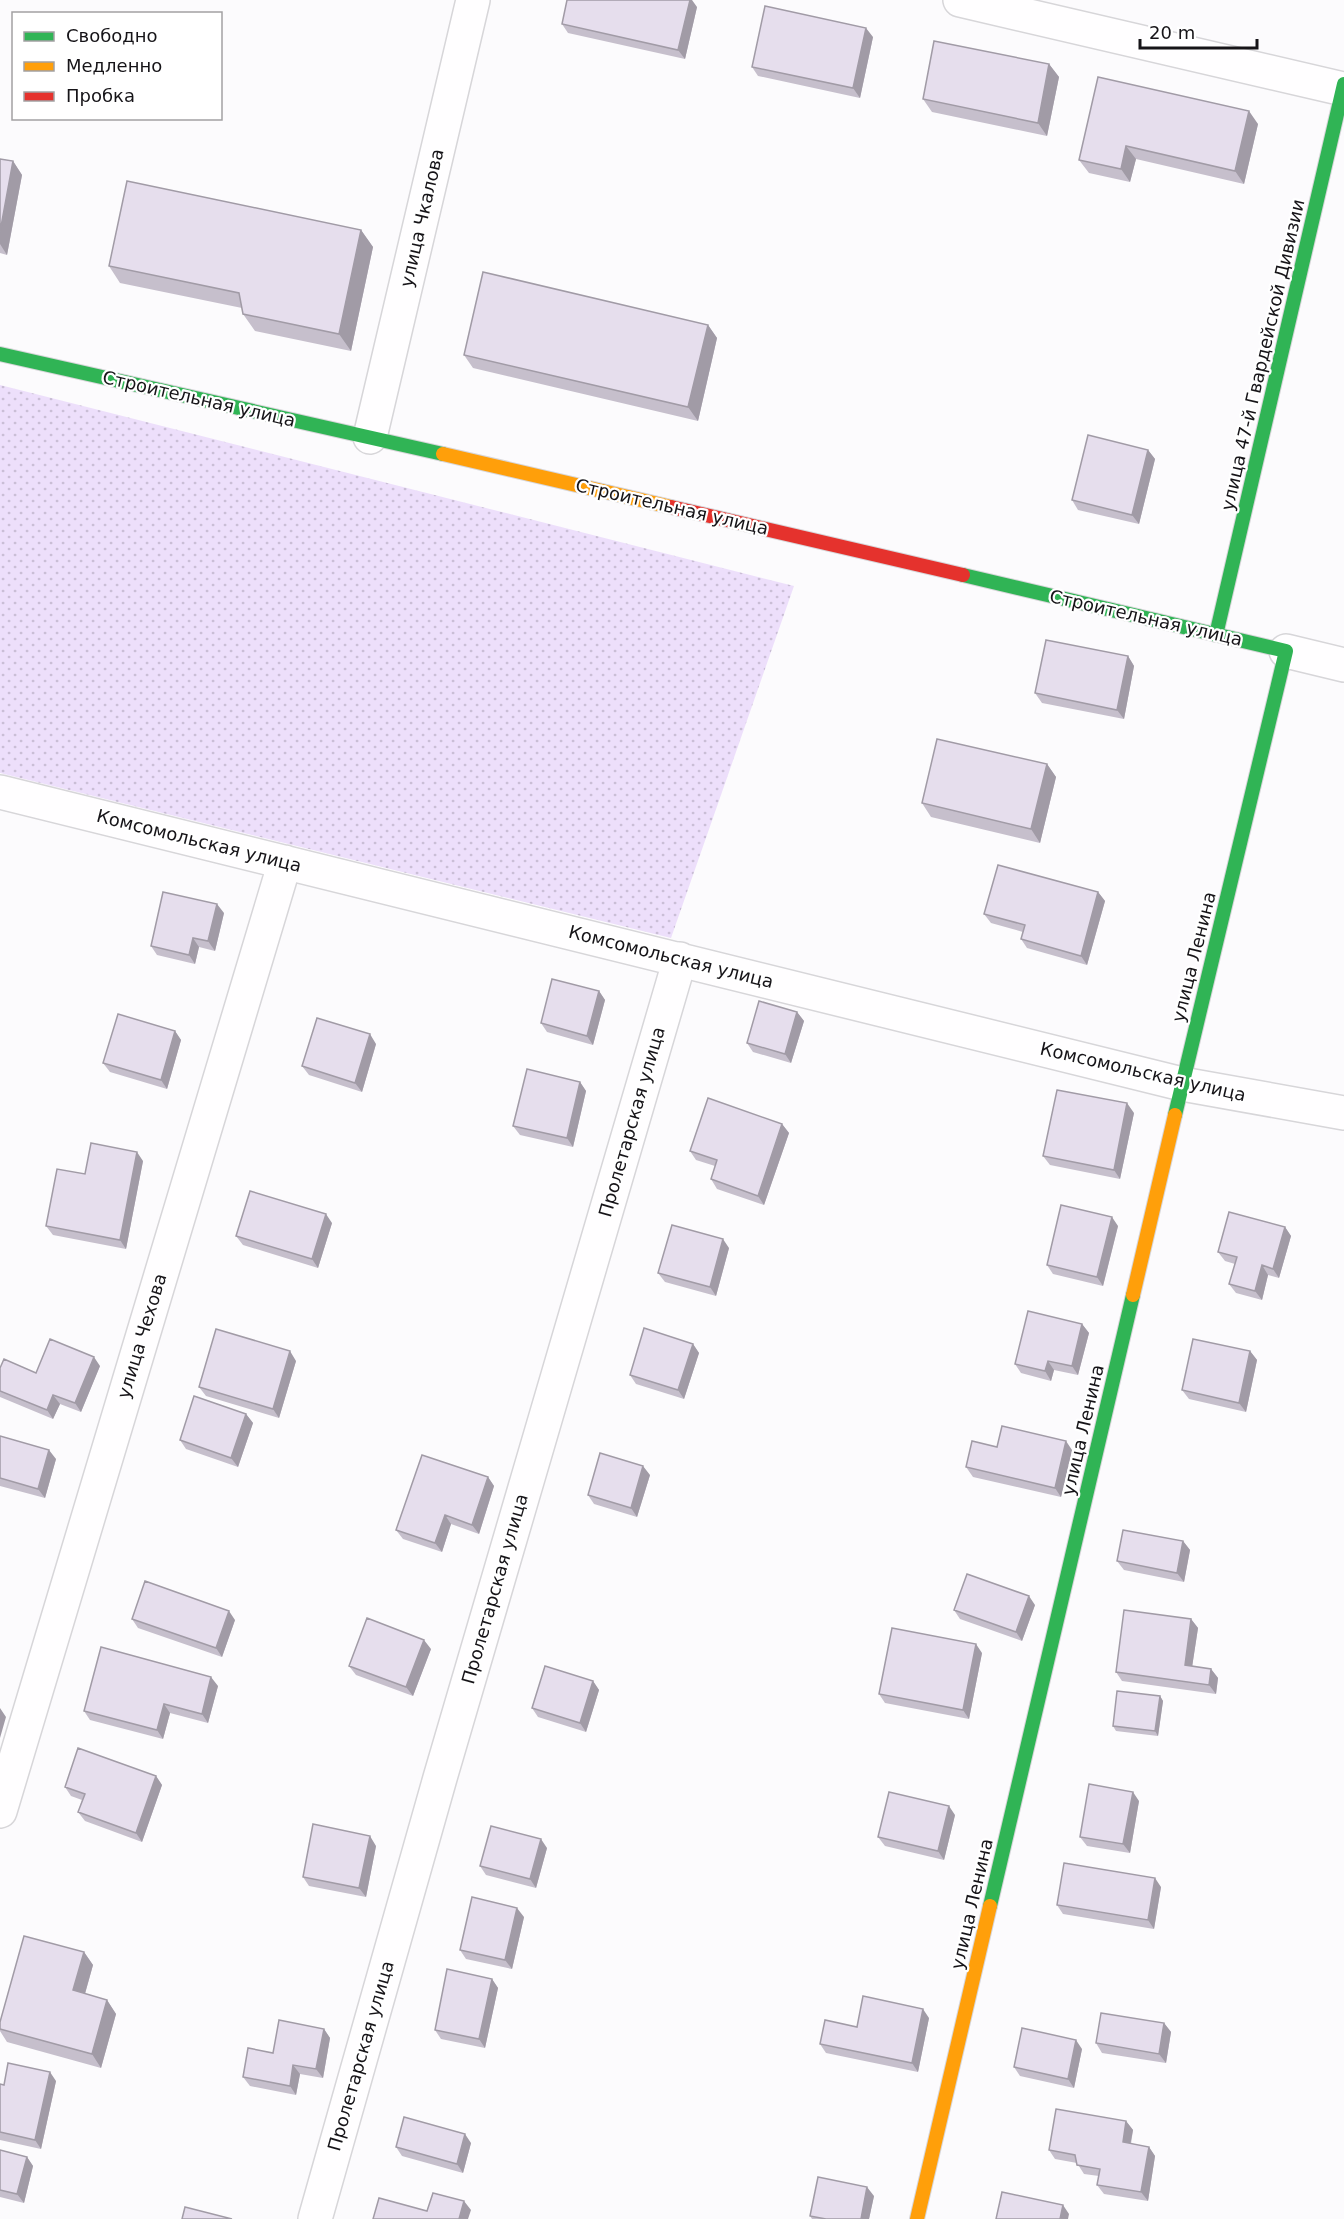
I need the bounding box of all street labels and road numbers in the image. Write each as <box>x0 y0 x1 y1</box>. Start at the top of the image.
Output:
street label: улица Чкалова <box>395 147 448 289</box>
street label: улица 47-й Гвардейской Дивизии <box>1216 197 1309 513</box>
street label: Строительная улица <box>101 366 298 431</box>
street label: Строительная улица <box>574 474 771 539</box>
street label: Строительная улица <box>1048 585 1245 650</box>
street label: Комсомольская улица <box>94 805 304 876</box>
street label: улица Ленина <box>1167 889 1220 1024</box>
street label: Комсомольская улица <box>566 921 776 992</box>
street label: Пролетарская улица <box>594 1024 669 1219</box>
street label: Комсомольская улица <box>1038 1038 1248 1105</box>
street label: улица Чехова <box>113 1271 171 1401</box>
street label: улица Ленина <box>1057 1362 1108 1497</box>
street label: Пролетарская улица <box>457 1491 532 1686</box>
street label: улица Ленина <box>946 1836 997 1971</box>
street label: Пролетарская улица <box>323 1958 398 2153</box>

